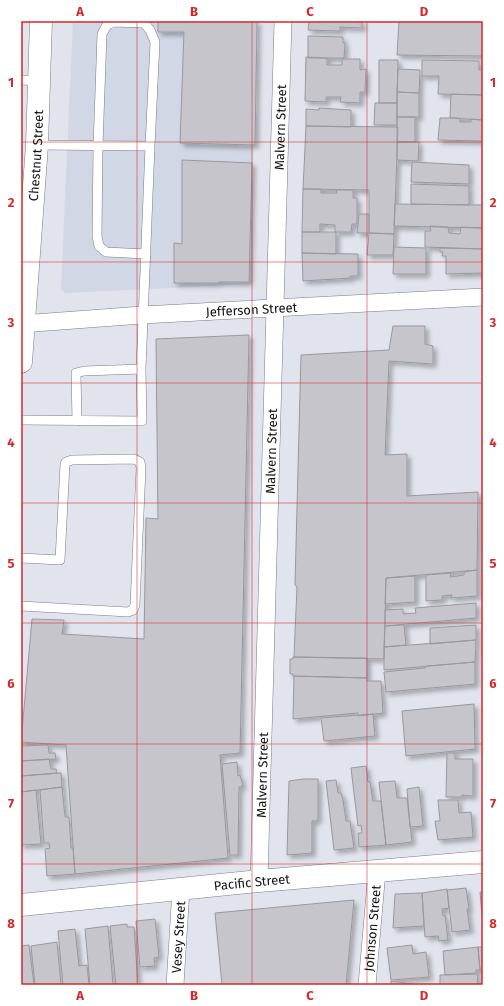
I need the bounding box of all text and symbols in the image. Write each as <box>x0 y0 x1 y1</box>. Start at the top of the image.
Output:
text: A <box>75 4 84 19</box>
text: B <box>190 4 198 19</box>
text: C <box>306 4 314 19</box>
text: D <box>420 4 429 19</box>
text: 1 <box>8 75 14 90</box>
text: 1 <box>490 75 496 90</box>
street label: Malvern Street <box>272 84 289 170</box>
street label: Chestnut Street <box>26 109 46 202</box>
text: 2 <box>8 195 15 210</box>
text: 2 <box>490 195 497 210</box>
street label: Jefferson Street <box>205 300 298 320</box>
text: 3 <box>7 315 15 330</box>
text: 3 <box>489 315 497 330</box>
street label: Malvern Street <box>263 408 280 494</box>
text: 4 <box>7 435 15 450</box>
text: 4 <box>489 435 497 450</box>
text: 5 <box>8 556 15 571</box>
text: 5 <box>490 556 497 571</box>
text: 6 <box>7 676 15 691</box>
text: 6 <box>489 676 497 691</box>
street label: Malvern Street <box>254 732 271 818</box>
text: 7 <box>8 796 14 811</box>
text: 7 <box>490 796 496 811</box>
street label: Pacific Street <box>213 871 291 894</box>
street label: Johnson Street <box>361 884 384 972</box>
street label: Vesey Street <box>169 900 188 974</box>
text: 8 <box>7 916 15 931</box>
text: 8 <box>489 916 497 931</box>
text: A <box>75 988 84 1003</box>
text: B <box>190 988 198 1003</box>
text: C <box>306 988 314 1003</box>
text: D <box>420 988 429 1003</box>

